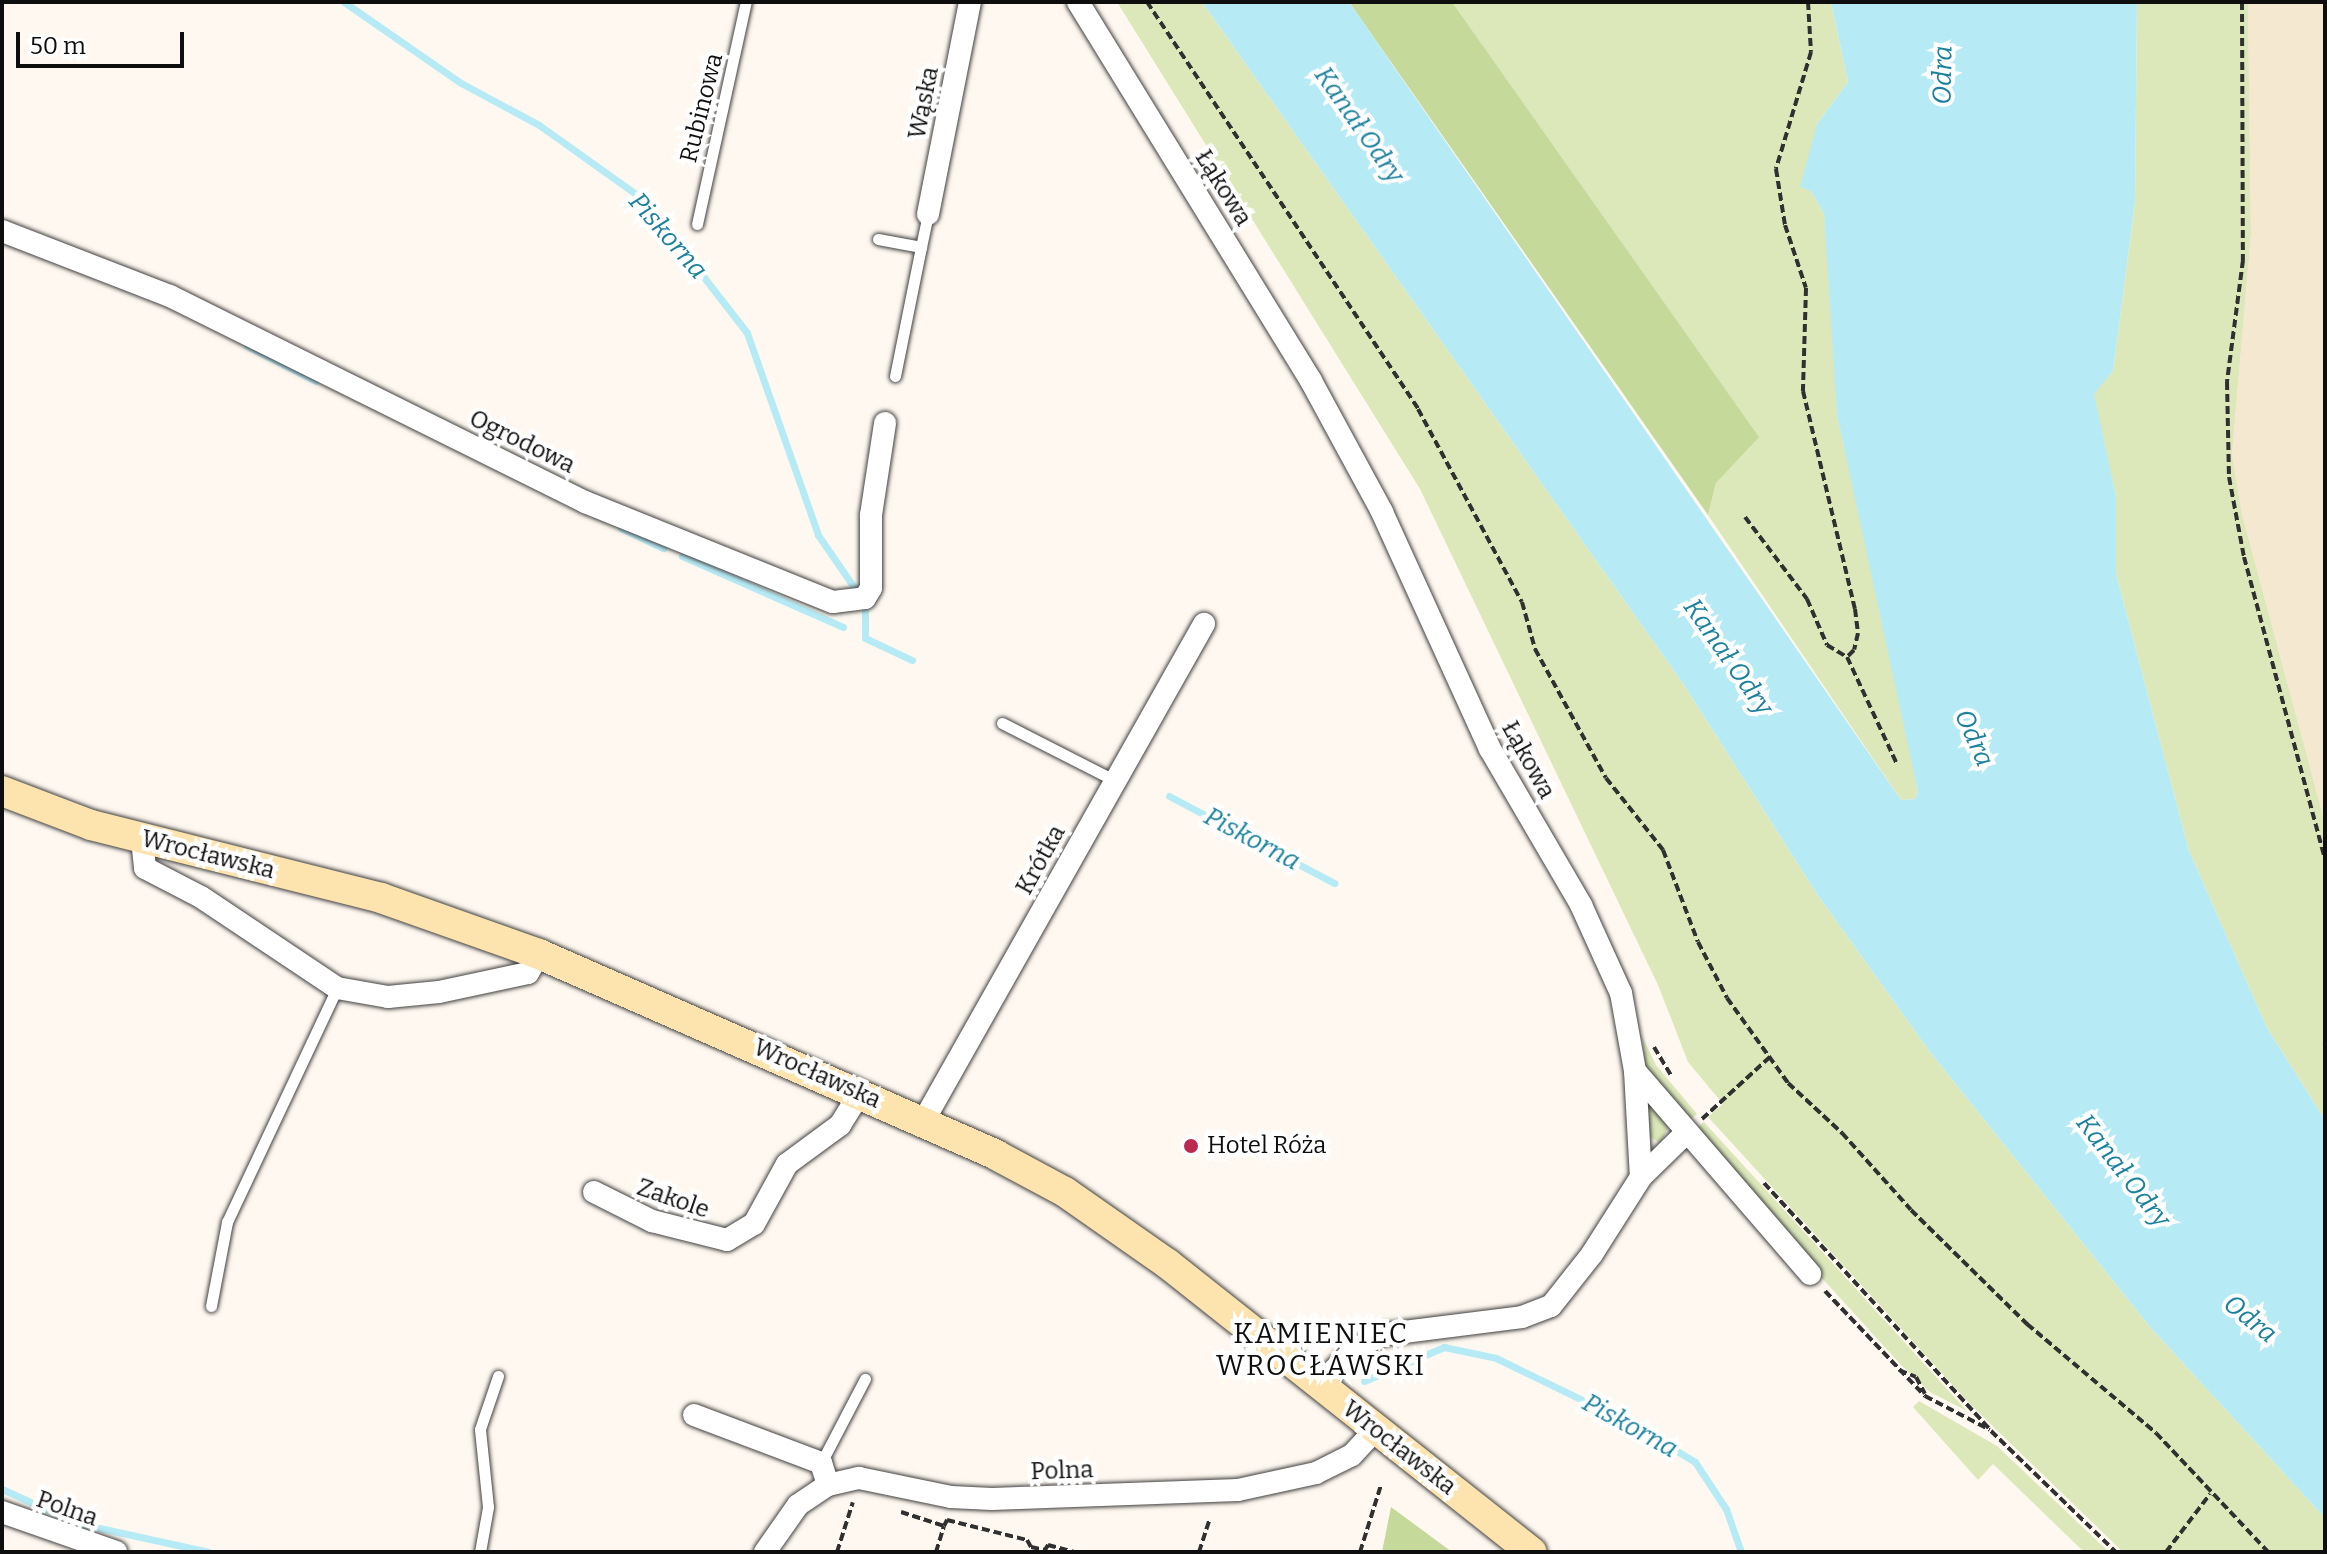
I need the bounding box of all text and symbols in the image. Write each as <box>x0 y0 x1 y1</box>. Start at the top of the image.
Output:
scale bar <box>20 16 188 66</box>
text: 50 m <box>30 32 86 60</box>
water label: Odra <box>1927 45 1959 105</box>
street label: Rubinowa <box>675 50 729 166</box>
water label: Kanał Odry <box>1308 61 1410 189</box>
street label: Wąska <box>903 64 945 142</box>
street label: Łąkowa <box>1188 145 1258 231</box>
water label: Piskorna <box>622 187 714 285</box>
street label: Ogrodowa <box>465 404 579 480</box>
water label: Kanał Odry <box>1677 593 1779 721</box>
water label: Odra <box>1948 705 2000 771</box>
street label: Łąkowa <box>1495 716 1561 804</box>
water label: Piskorna <box>1199 801 1305 877</box>
street label: Krótka <box>1010 820 1072 900</box>
street label: Wrocławska <box>138 825 278 885</box>
street label: Wrocławska <box>749 1033 885 1115</box>
water label: Kanał Odry <box>2069 1108 2177 1234</box>
place label: Hotel Róża <box>1207 1132 1326 1160</box>
marker: Hotel Róża <box>1182 1137 1200 1155</box>
street label: Zakole <box>633 1173 713 1225</box>
water label: Odra <box>2217 1288 2283 1350</box>
district label: KAMIENIEC WROCŁAWSKI <box>1216 1317 1426 1383</box>
water label: Piskorna <box>1577 1387 1683 1465</box>
street label: Wrocławska <box>1336 1395 1462 1501</box>
street label: Polna <box>1030 1456 1094 1486</box>
street label: Polna <box>33 1485 101 1533</box>

